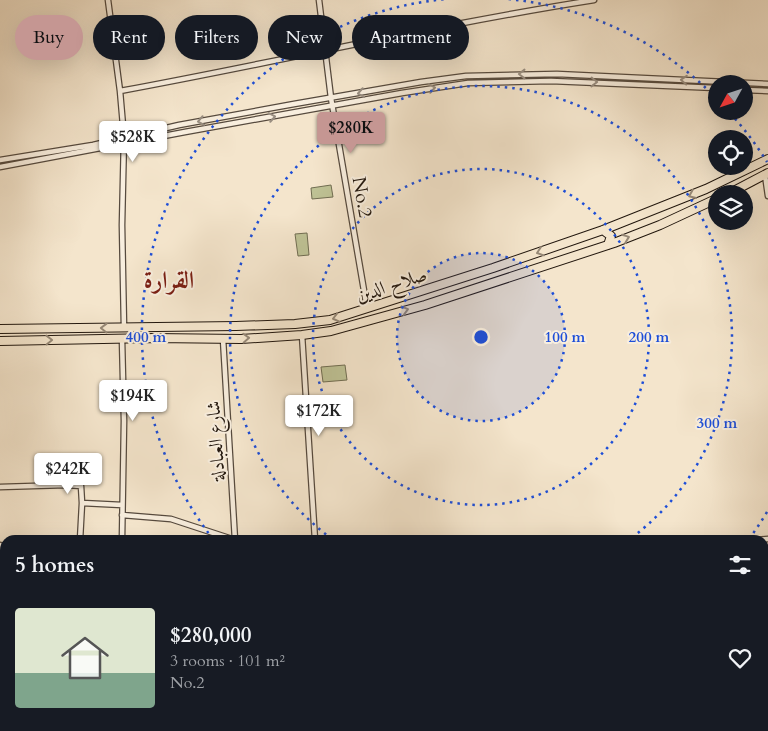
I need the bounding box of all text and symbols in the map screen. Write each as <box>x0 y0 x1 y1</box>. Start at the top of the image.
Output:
chip: Buy <box>15 15 83 60</box>
chip: Rent <box>93 15 165 60</box>
chip: Filters <box>175 15 258 60</box>
chip: New <box>268 15 342 60</box>
chip: Apartment <box>352 15 469 60</box>
one-way arrow <box>518 69 526 79</box>
one-way arrow <box>680 74 688 85</box>
north arrow <box>708 75 752 120</box>
map controls <box>708 75 753 230</box>
one-way arrow <box>590 77 598 87</box>
one-way arrow <box>427 84 436 94</box>
one-way arrow <box>357 87 365 97</box>
one-way arrow <box>267 112 276 122</box>
pin: $280K <box>316 112 386 154</box>
one-way arrow <box>197 115 205 126</box>
text: $280K <box>328 117 374 139</box>
pin: $528K <box>98 120 168 163</box>
text: $528K <box>110 126 156 148</box>
button: locate <box>708 130 753 175</box>
street label: No.2 <box>346 175 378 220</box>
button: layers <box>708 185 753 230</box>
one-way arrow <box>688 188 697 199</box>
one-way arrow <box>621 234 630 244</box>
one-way arrow <box>537 247 545 257</box>
street label: صلاح الدين <box>352 261 432 312</box>
district label: القرارة <box>144 264 194 297</box>
one-way arrow <box>401 305 410 316</box>
one-way arrow <box>331 312 340 323</box>
one-way arrow <box>100 322 108 333</box>
text: 400 m <box>126 327 167 347</box>
text: 100 m <box>545 327 586 347</box>
text: 200 m <box>629 327 670 347</box>
centre of rings <box>472 328 490 346</box>
one-way arrow <box>242 333 250 344</box>
one-way arrow <box>45 335 53 345</box>
pin: $194K <box>98 380 168 422</box>
text: $194K <box>110 385 156 407</box>
pin: $172K <box>284 394 354 437</box>
street label: شارع العبادلة <box>200 400 234 483</box>
text: $172K <box>296 400 342 422</box>
text: 300 m <box>697 413 738 433</box>
pin: $242K <box>33 452 103 495</box>
text: $242K <box>45 458 91 480</box>
text: 5 homes <box>15 551 94 580</box>
icon: filters <box>726 551 754 579</box>
text: $280,000 <box>170 621 251 650</box>
icon: home <box>55 628 115 688</box>
icon: heart <box>726 644 754 672</box>
text: 3 rooms · 101 m² <box>170 650 285 672</box>
text: No.2 <box>170 672 205 694</box>

